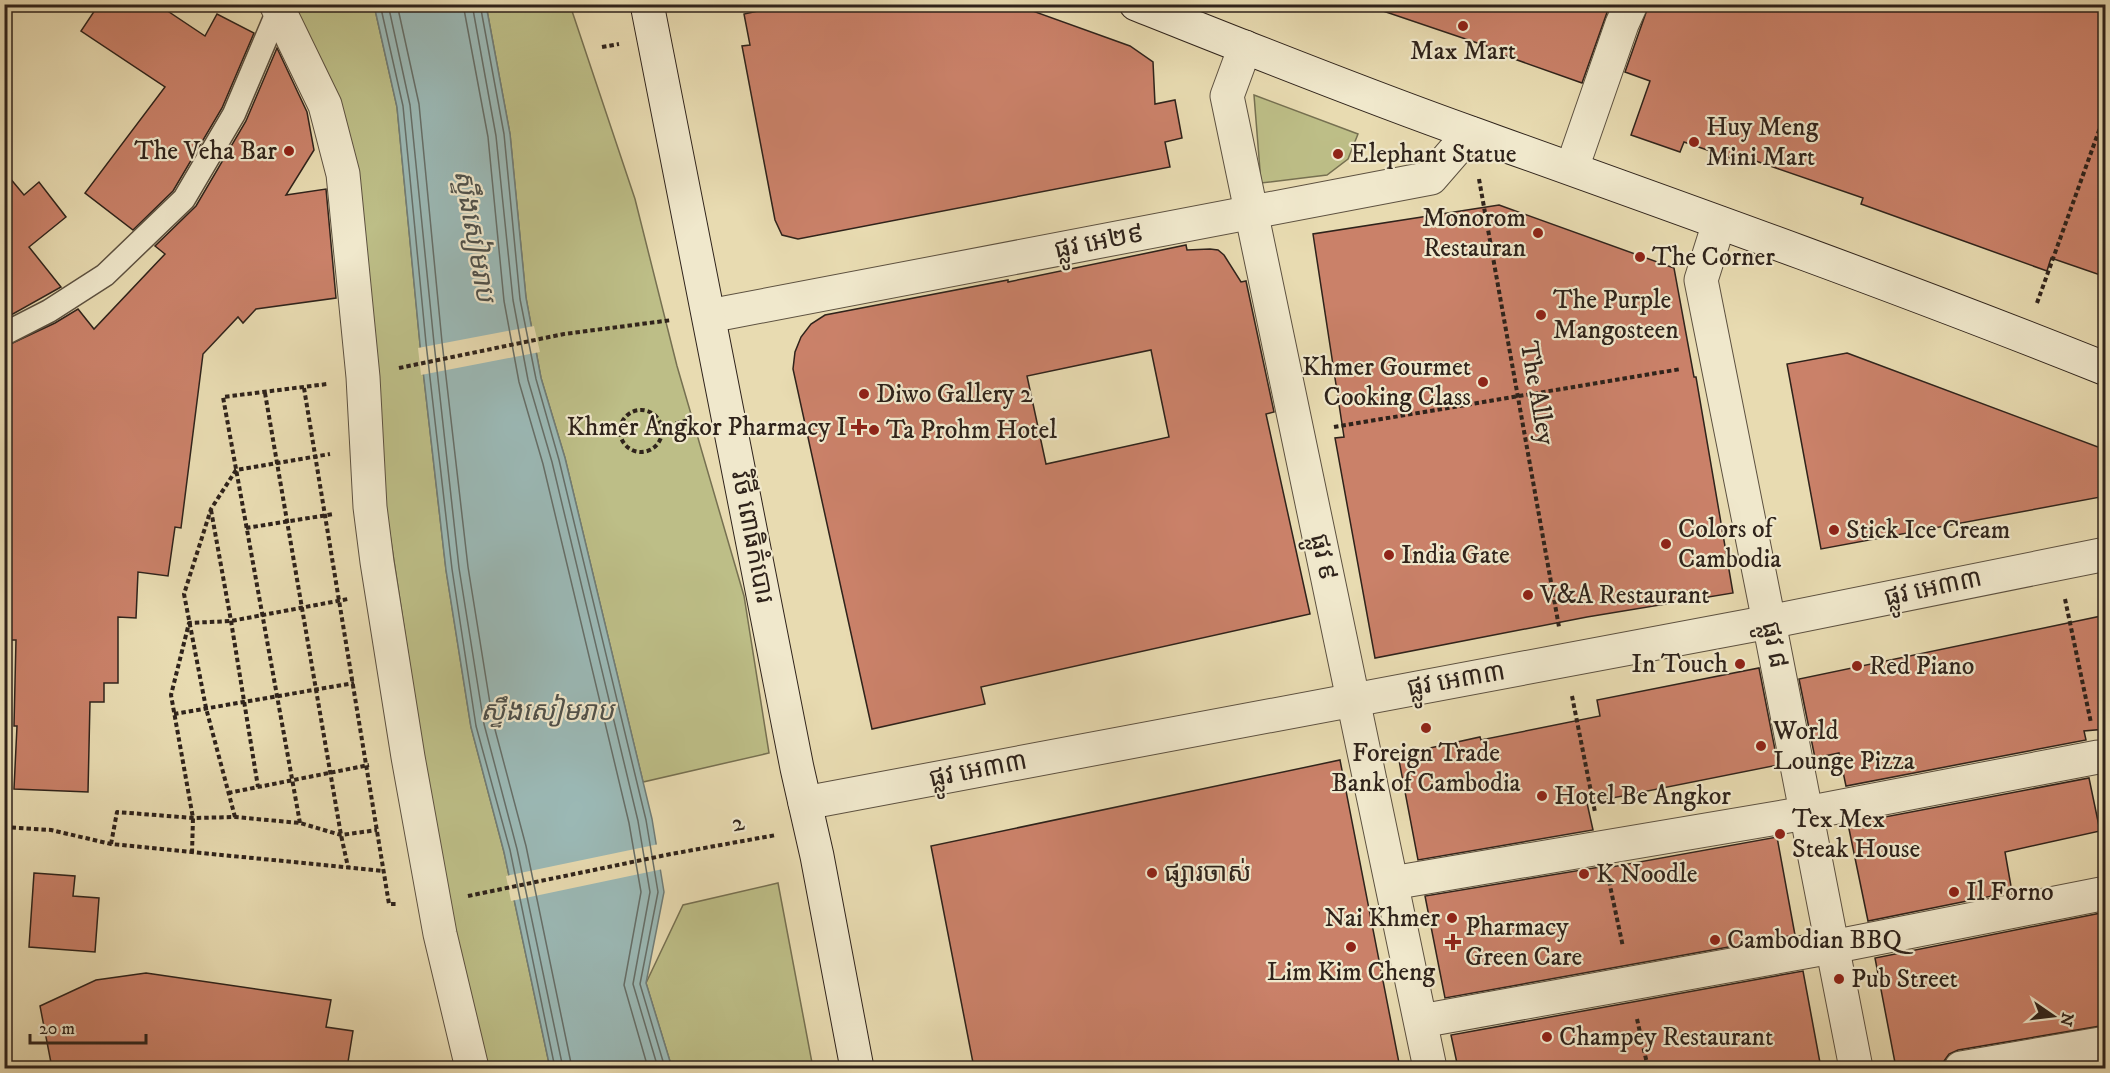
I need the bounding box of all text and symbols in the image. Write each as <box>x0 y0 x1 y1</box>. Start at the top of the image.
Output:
marker: Max Mart <box>1456 19 1470 33</box>
place label: Max Mart <box>1410 35 1516 68</box>
place label: Huy Meng Mini Mart <box>1706 111 1819 174</box>
place label: The Veha Bar <box>134 135 277 168</box>
marker: Huy Meng Mini Mart <box>1687 135 1701 149</box>
place label: Elephant Statue <box>1350 138 1517 171</box>
marker: The Veha Bar <box>282 144 296 158</box>
marker: Elephant Statue <box>1331 147 1345 161</box>
water label: ស្ទឹងសៀមរាប <box>446 167 505 308</box>
place label: Monorom Restauran <box>1422 202 1526 265</box>
street label: ផ្លូវ អេ២៩ <box>1051 217 1148 272</box>
marker: Monorom Restauran <box>1531 226 1545 240</box>
place label: The Corner <box>1652 241 1775 274</box>
marker: The Corner <box>1633 250 1647 264</box>
place label: The Purple Mangosteen <box>1553 284 1679 347</box>
marker: The Purple Mangosteen <box>1534 308 1548 322</box>
street label: The Alley <box>1512 339 1562 448</box>
place label: Khmer Gourmet Cooking Class <box>1302 351 1471 414</box>
marker: Khmer Gourmet Cooking Class <box>1476 375 1490 389</box>
place label: Diwo Gallery 2 <box>876 378 1033 411</box>
marker: Diwo Gallery 2 <box>857 387 871 401</box>
place label: Khmer Angkor Pharmacy I <box>567 411 847 444</box>
place label: Ta Prohm Hotel <box>886 414 1057 447</box>
marker: Khmer Angkor Pharmacy I <box>852 420 866 434</box>
marker: Ta Prohm Hotel <box>867 423 881 437</box>
street label: វិថី ពោធិកំបោរ <box>723 467 782 606</box>
place label: Colors of Cambodia <box>1678 513 1781 576</box>
place label: Stick Ice Cream <box>1846 514 2010 547</box>
marker: Stick Ice Cream <box>1827 523 1841 537</box>
street label: ផ្លូវ ៩ <box>1296 531 1344 585</box>
marker: Colors of Cambodia <box>1659 537 1673 551</box>
place label: India Gate <box>1401 539 1510 572</box>
marker: India Gate <box>1382 548 1396 562</box>
street label: ផ្លូវ អេ៣៣ <box>1881 562 1986 620</box>
place label: V&A Restaurant <box>1539 579 1710 612</box>
marker: V&A Restaurant <box>1521 588 1535 602</box>
street label: ផ្លូវ ៨ <box>1748 619 1795 672</box>
place label: In Touch <box>1631 648 1728 681</box>
place label: Red Piano <box>1869 650 1974 683</box>
street label: ផ្លូវ អេ៣៣ <box>1404 655 1509 710</box>
marker: In Touch <box>1733 657 1747 671</box>
marker: Red Piano <box>1850 659 1864 673</box>
water label: ស្ទឹងសៀមរាប <box>480 693 617 729</box>
place label: World Lounge Pizza <box>1772 715 1915 778</box>
marker: Foreign Trade Bank of Cambodia <box>1419 721 1433 735</box>
place label: Foreign Trade Bank of Cambodia <box>1331 737 1521 800</box>
marker: World Lounge Pizza <box>1754 739 1768 753</box>
street label: ផ្លូវ អេ៣៣ <box>926 744 1031 801</box>
place label: Hotel Be Angkor <box>1554 780 1731 813</box>
marker: Hotel Be Angkor <box>1535 789 1549 803</box>
place label: Tex Mex Steak House <box>1792 803 1920 866</box>
street label: 2 <box>729 806 747 840</box>
marker: Tex Mex Steak House <box>1773 827 1787 841</box>
place label: ផ្សារចាស់ <box>1164 857 1251 890</box>
place label: K Noodle <box>1596 858 1697 891</box>
marker: ផ្សារចាស់ <box>1145 866 1159 880</box>
marker: K Noodle <box>1577 867 1591 881</box>
place label: Il Forno <box>1966 876 2054 909</box>
marker: Il Forno <box>1947 885 1961 899</box>
place label: Nai Khmer <box>1324 902 1440 935</box>
marker: Nai Khmer <box>1445 911 1459 925</box>
place label: Pharmacy Green Care <box>1465 911 1582 974</box>
place label: Cambodian BBQ <box>1727 924 1913 957</box>
marker: Cambodian BBQ <box>1708 933 1722 947</box>
marker: Pharmacy Green Care <box>1446 935 1460 949</box>
marker: Lim Kim Cheng <box>1344 940 1358 954</box>
place label: Lim Kim Cheng <box>1267 956 1436 989</box>
place label: Pub Street <box>1851 963 1958 996</box>
marker: Pub Street <box>1832 972 1846 986</box>
north arrow <box>2023 986 2083 1046</box>
scale bar <box>30 1007 146 1045</box>
text: N <box>2055 1011 2078 1028</box>
text: 20 m <box>39 1018 75 1040</box>
place label: Champey Restaurant <box>1559 1021 1773 1054</box>
marker: Champey Restaurant <box>1540 1030 1554 1044</box>

